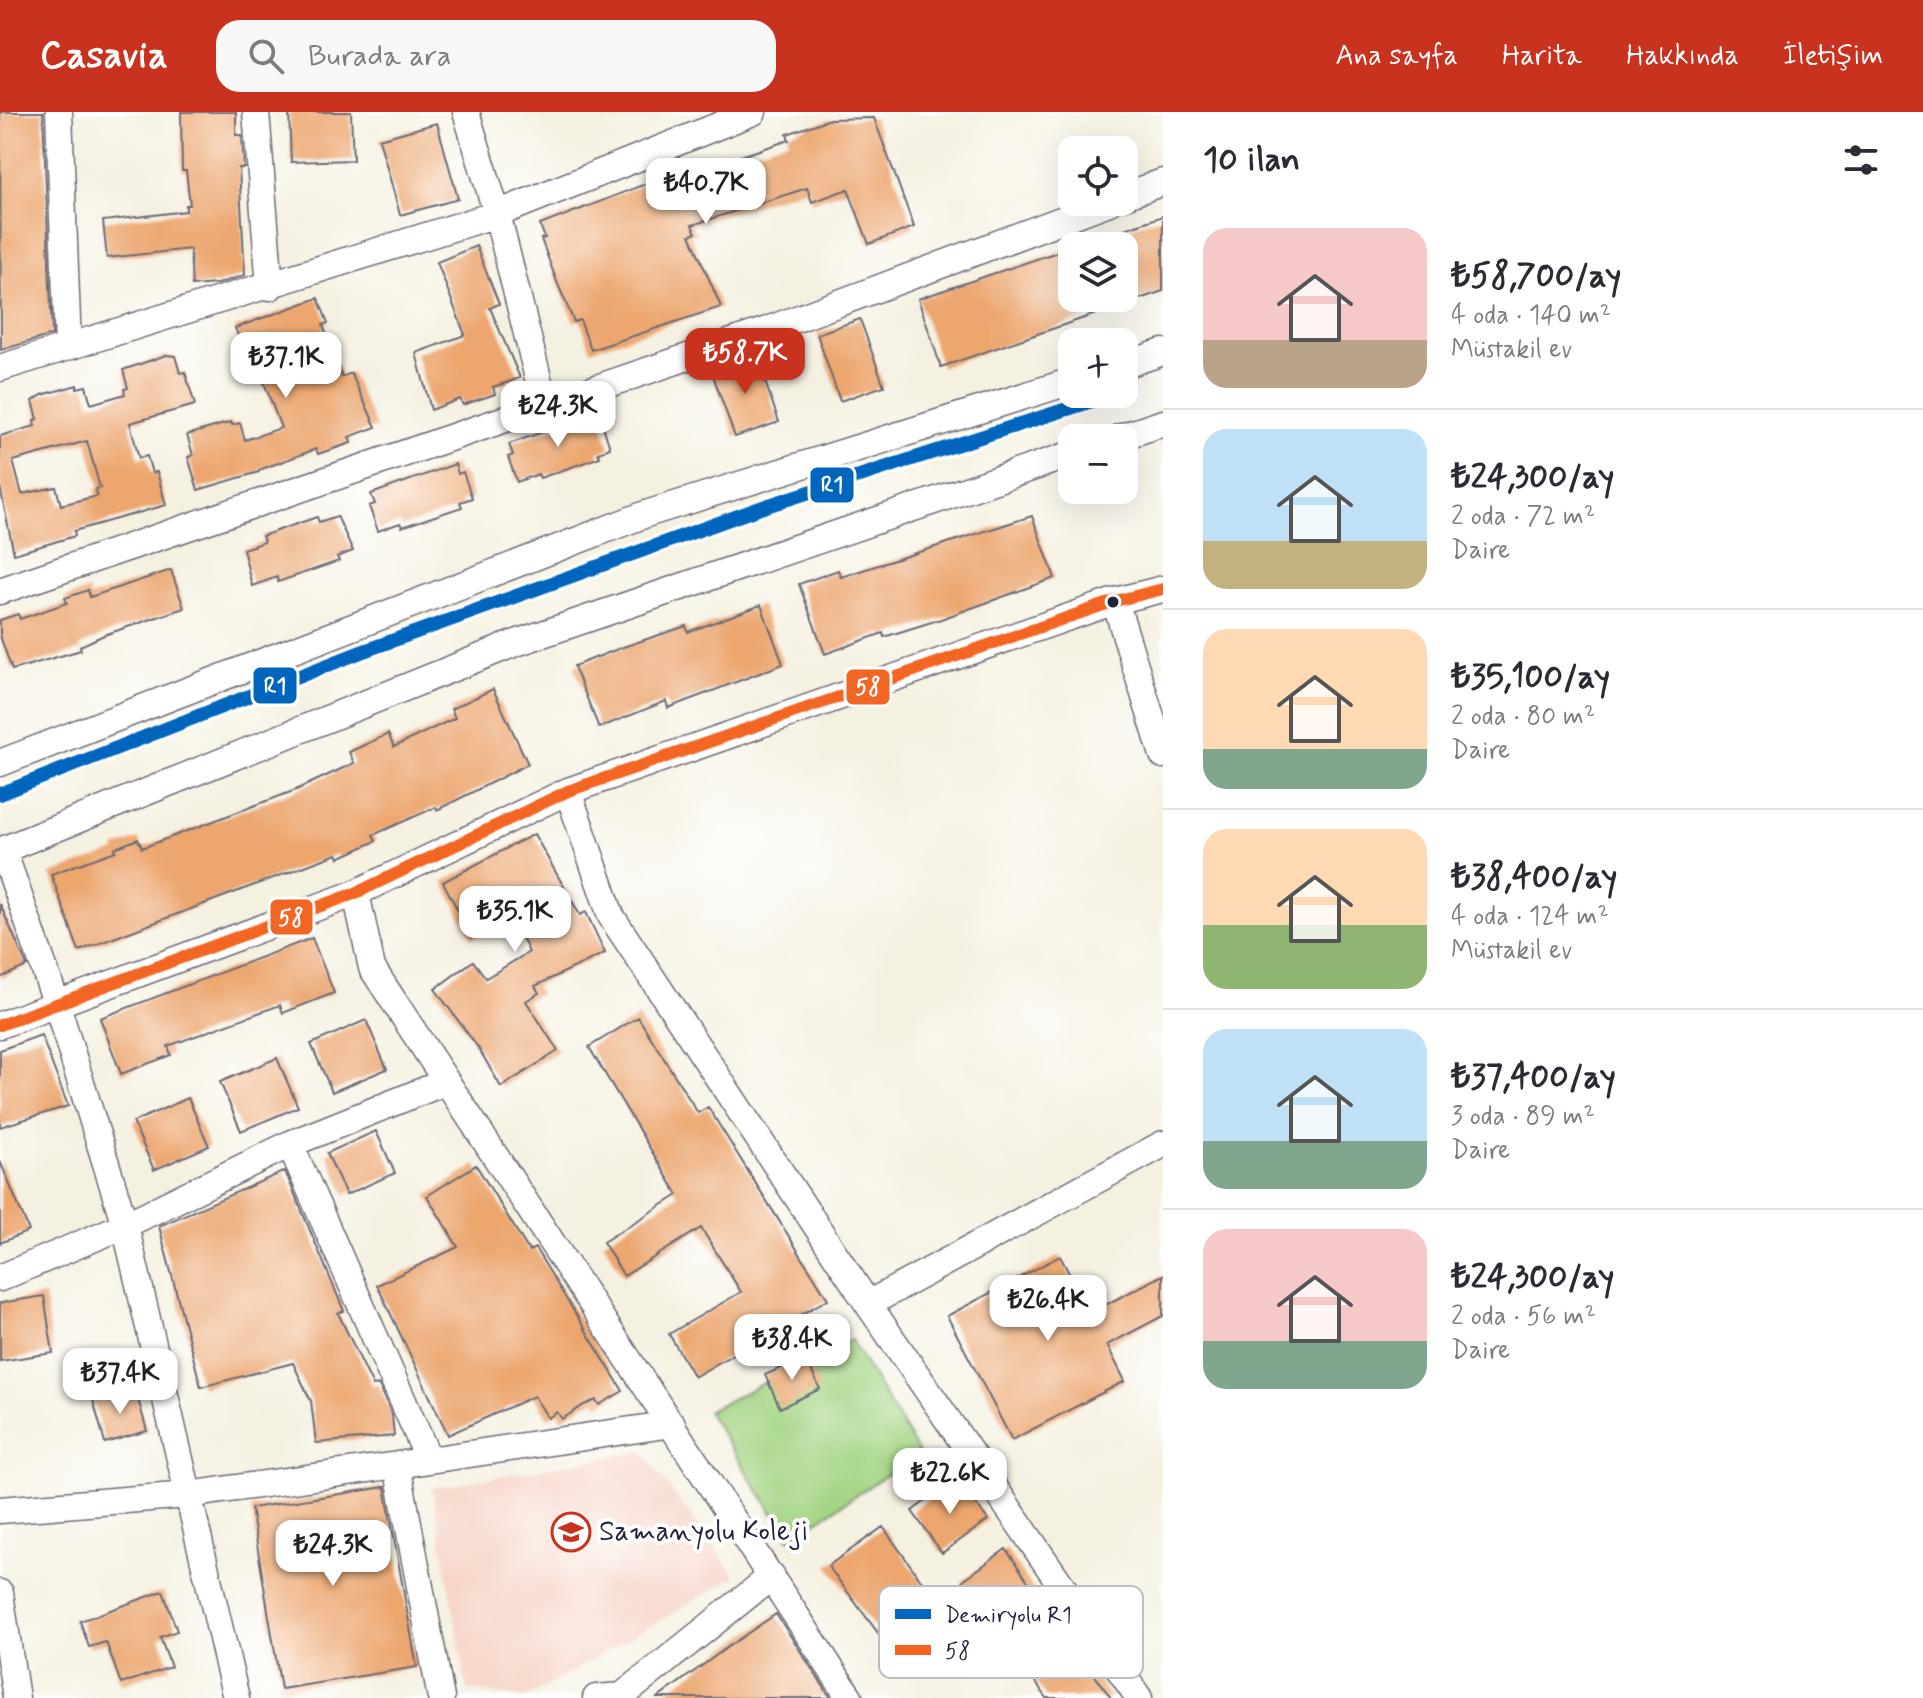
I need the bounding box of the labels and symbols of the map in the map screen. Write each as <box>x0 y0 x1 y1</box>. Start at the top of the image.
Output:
pin: ₺40.7K <box>641 158 771 226</box>
pin: ₺58.7K <box>680 328 810 396</box>
pin: ₺37.1K <box>221 332 351 400</box>
pin: ₺24.3K <box>493 381 623 449</box>
line badge: R1 <box>809 466 855 504</box>
text: R1 <box>821 472 843 500</box>
unlabelled marker <box>1105 594 1121 610</box>
line badge: R1 <box>252 666 298 705</box>
line badge: 58 <box>845 668 891 706</box>
text: R1 <box>264 673 286 701</box>
text: 58 <box>855 674 881 702</box>
pin: ₺35.1K <box>450 886 580 954</box>
line badge: 58 <box>269 898 314 936</box>
text: 58 <box>278 905 304 933</box>
pin: ₺26.4K <box>983 1275 1113 1343</box>
pin: ₺38.4K <box>727 1314 857 1382</box>
pin: ₺37.4K <box>55 1348 185 1416</box>
pin: ₺22.6K <box>885 1448 1015 1516</box>
school or university icon: Samanyolu Koleji <box>550 1511 592 1553</box>
place label: Samanyolu Koleji <box>599 1514 809 1551</box>
pin: ₺24.3K <box>268 1520 398 1588</box>
legend <box>879 1586 1143 1678</box>
text: Demiryolu R1 <box>945 1602 1072 1630</box>
text: 58 <box>945 1638 970 1666</box>

